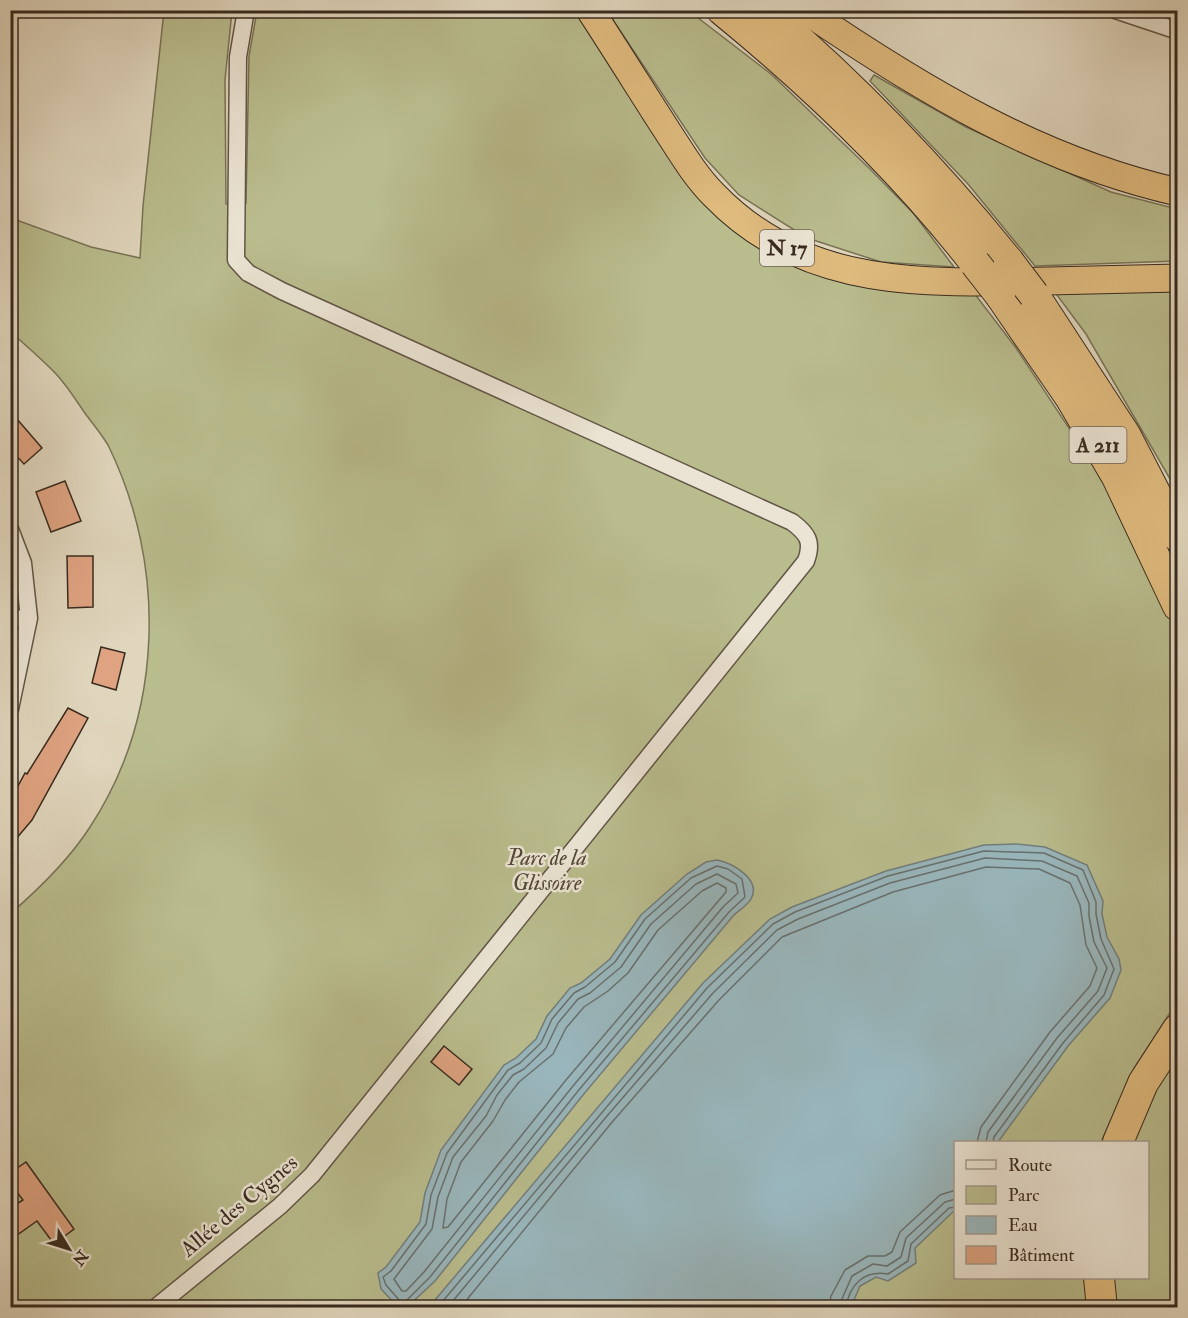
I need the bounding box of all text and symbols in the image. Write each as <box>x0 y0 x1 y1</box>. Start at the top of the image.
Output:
road number: N 17 <box>760 230 814 266</box>
road number: A 211 <box>1070 427 1126 463</box>
park label: Parc de la Glissoire <box>506 844 587 897</box>
legend <box>954 1141 1149 1279</box>
street label: Allée des Cygnes <box>174 1149 303 1264</box>
text: Route <box>1008 1154 1052 1177</box>
text: Parc <box>1008 1184 1039 1207</box>
text: Eau <box>1008 1214 1038 1237</box>
north arrow <box>39 1219 99 1279</box>
text: Bâtiment <box>1008 1244 1074 1267</box>
text: N <box>67 1245 93 1270</box>

